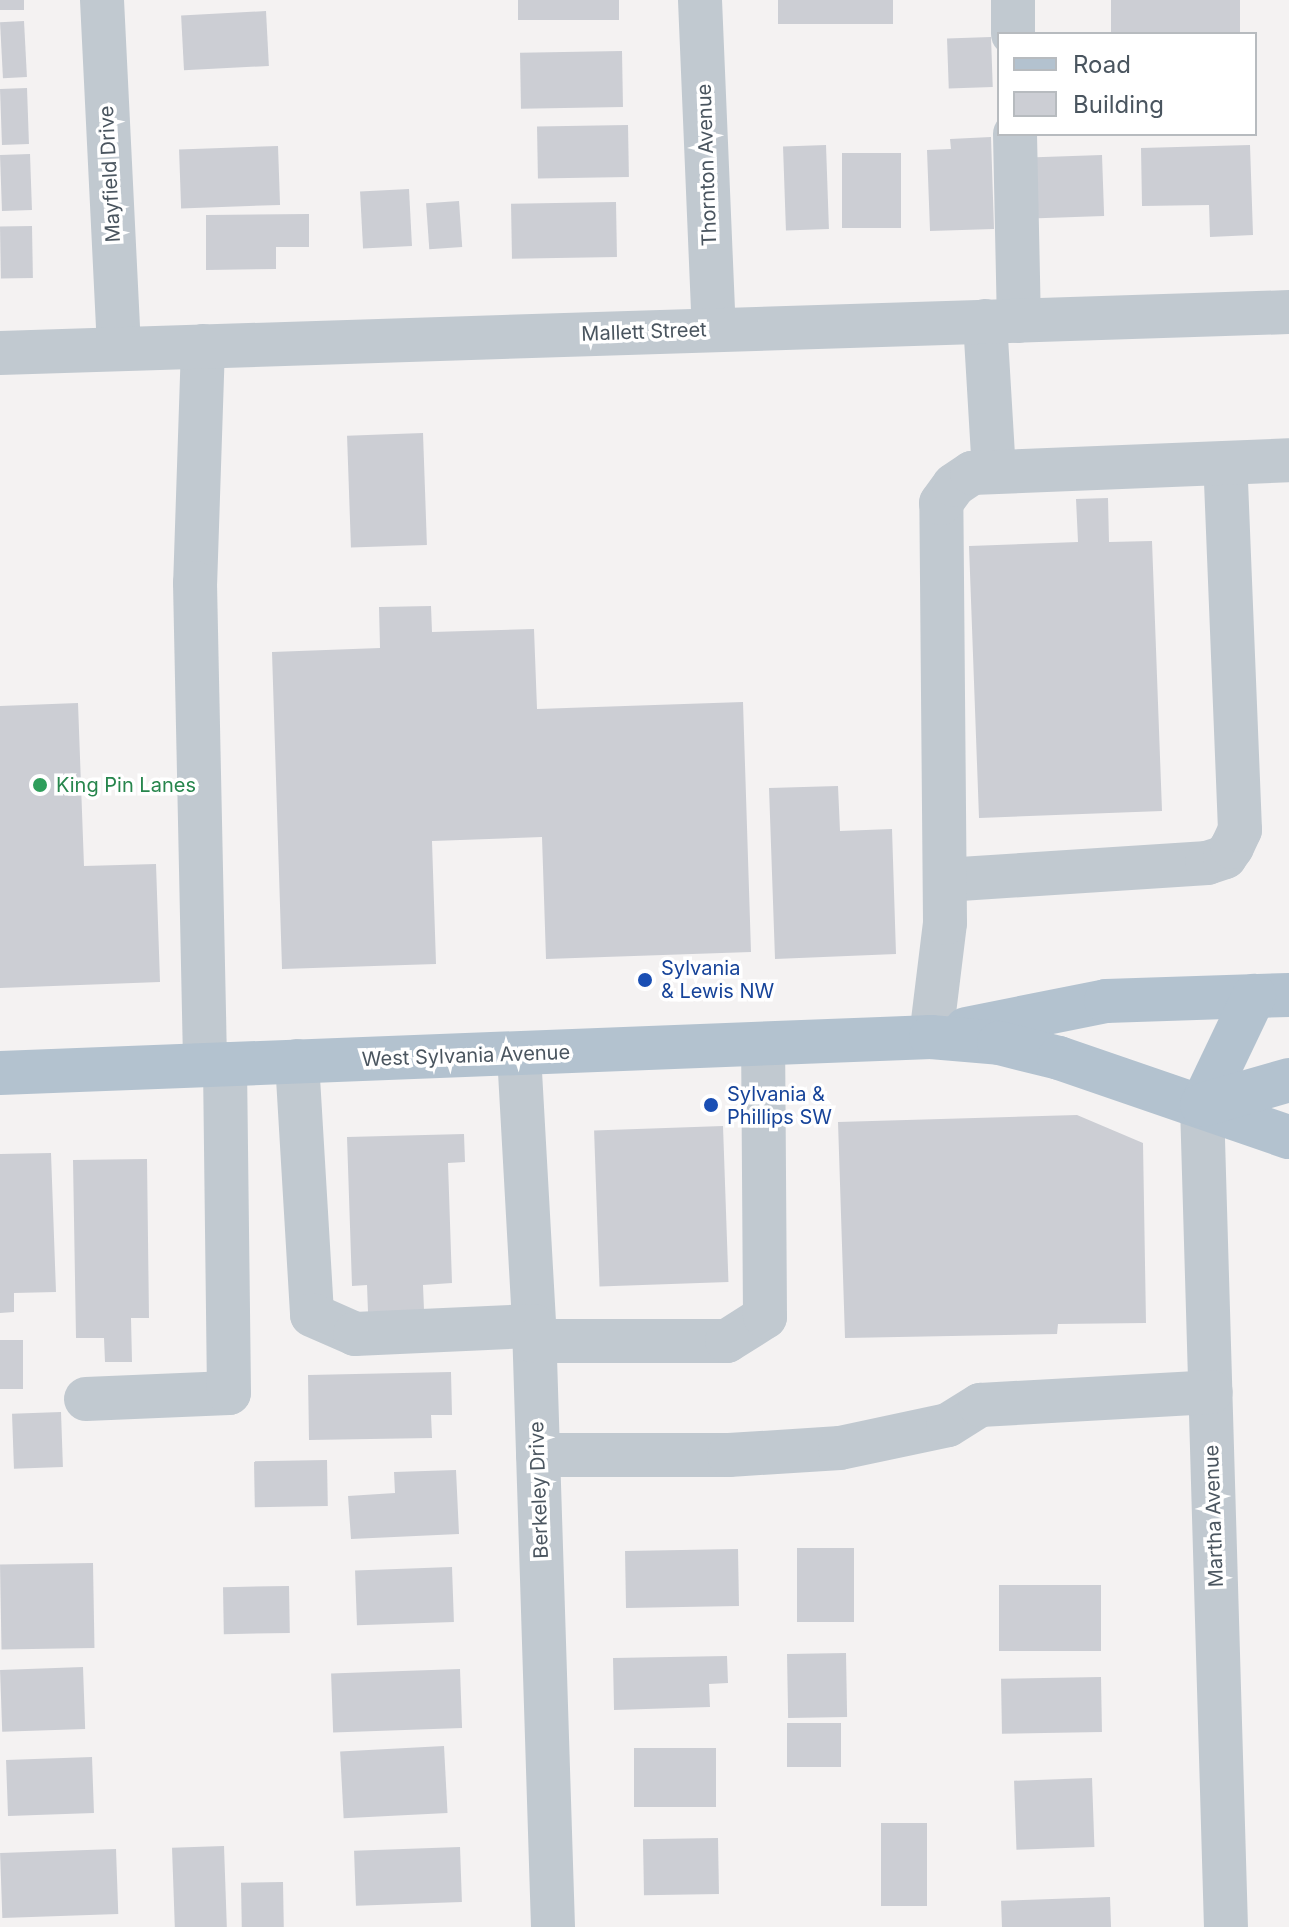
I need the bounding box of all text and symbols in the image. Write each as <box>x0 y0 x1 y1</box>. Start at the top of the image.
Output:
legend <box>997 32 1257 136</box>
text: Road <box>1073 50 1131 79</box>
street label: Thornton Avenue <box>692 83 722 247</box>
text: Building <box>1073 90 1164 119</box>
street label: Mayfield Drive <box>94 105 126 243</box>
street label: Mallett Street <box>581 318 707 346</box>
place label: King Pin Lanes <box>56 773 196 797</box>
marker: King Pin Lanes <box>31 776 49 794</box>
place label: Sylvania & Lewis NW <box>661 956 774 1003</box>
marker: Sylvania & Lewis NW <box>636 971 654 989</box>
street label: West Sylvania Avenue <box>361 1040 571 1072</box>
place label: Sylvania & Phillips SW <box>727 1082 832 1129</box>
marker: Sylvania & Phillips SW <box>702 1096 720 1114</box>
street label: Berkeley Drive <box>525 1421 553 1559</box>
street label: Martha Avenue <box>1200 1444 1228 1588</box>

